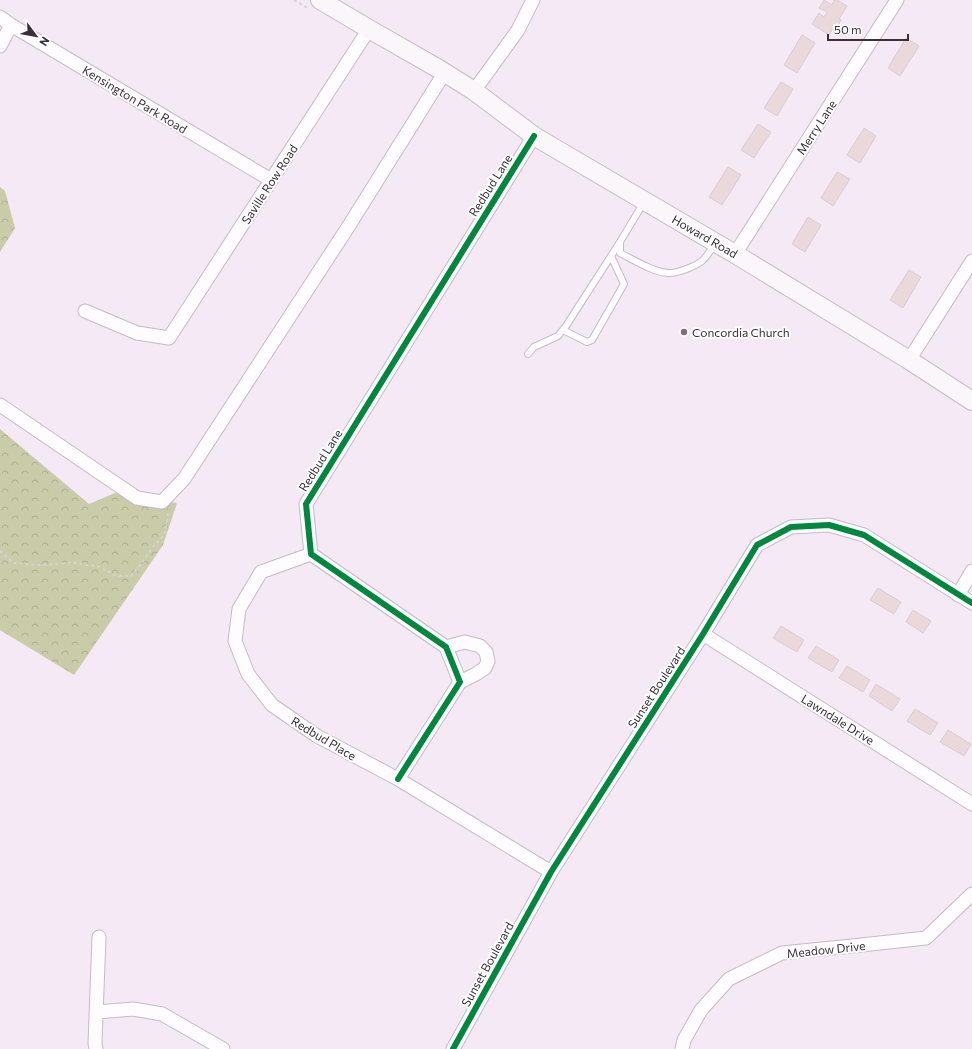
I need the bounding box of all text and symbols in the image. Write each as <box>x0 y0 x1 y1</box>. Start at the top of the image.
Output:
north arrow <box>16 16 56 56</box>
scale bar <box>828 16 908 42</box>
text: 50 m <box>834 22 862 36</box>
text: N <box>37 35 53 49</box>
street label: Kensington Park Road <box>80 62 190 136</box>
street label: Merry Lane <box>793 97 839 157</box>
street label: Saville Row Road <box>238 142 300 226</box>
street label: Redbud Lane <box>465 151 515 219</box>
street label: Howard Road <box>670 212 740 260</box>
place label: Concordia Church <box>692 325 790 339</box>
marker: Concordia Church <box>679 327 689 337</box>
street label: Redbud Lane <box>295 426 345 494</box>
street label: Sunset Boulevard <box>624 644 688 730</box>
street label: Lawndale Drive <box>799 691 877 747</box>
street label: Redbud Place <box>289 713 359 763</box>
street label: Sunset Boulevard <box>458 919 516 1009</box>
street label: Meadow Drive <box>786 938 866 960</box>

